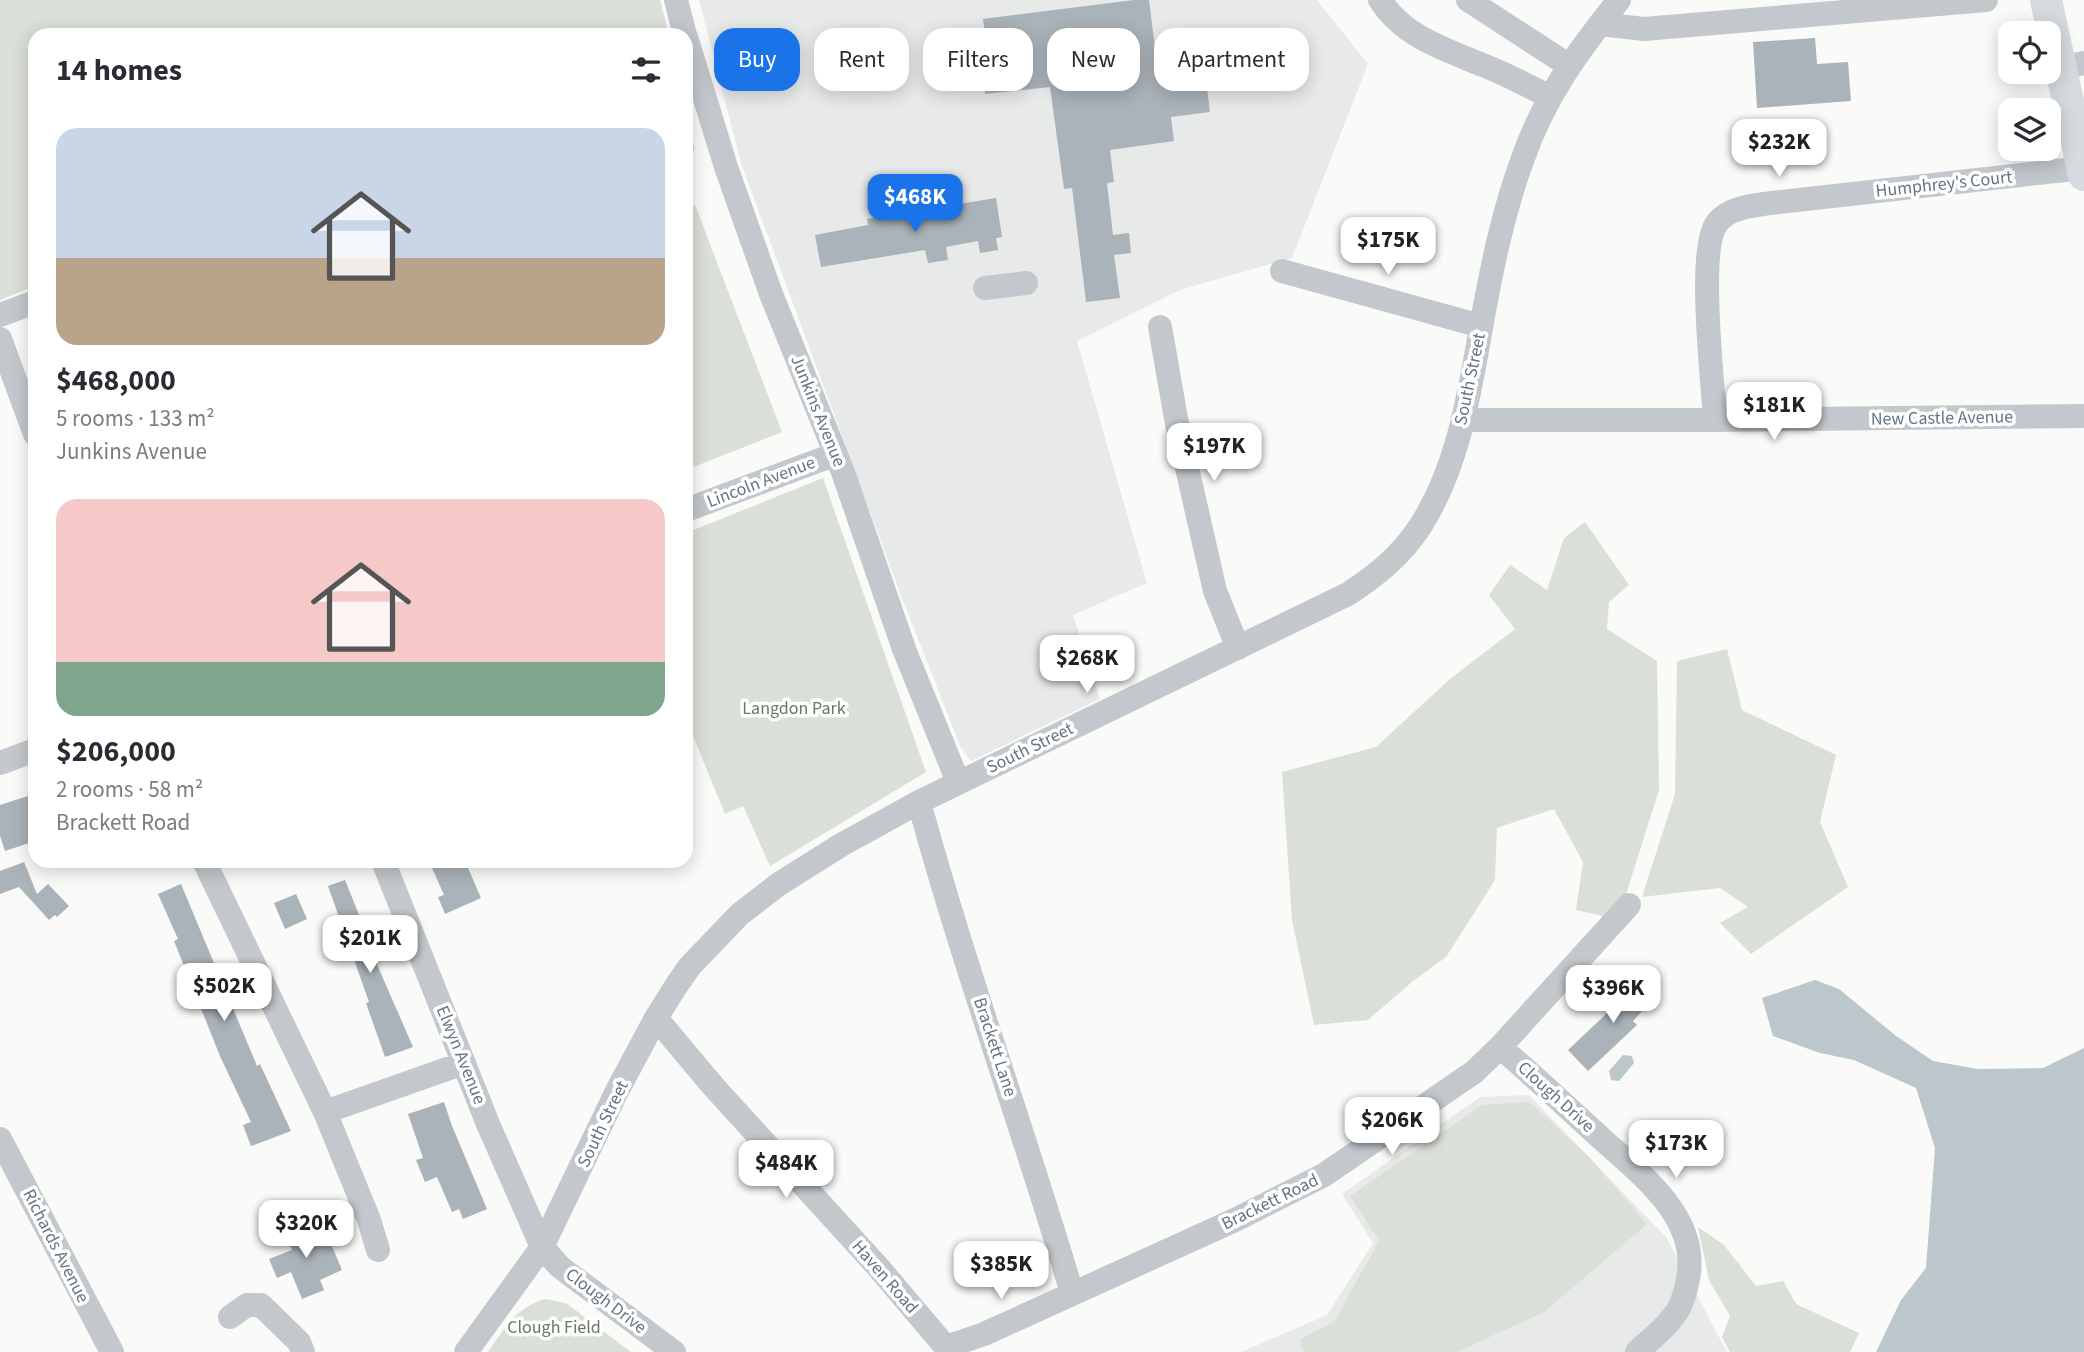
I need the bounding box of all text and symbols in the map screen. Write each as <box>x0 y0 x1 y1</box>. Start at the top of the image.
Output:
map controls <box>1998 21 2061 161</box>
button: locate <box>1998 21 2061 84</box>
chip: Buy <box>714 28 800 91</box>
chip: Rent <box>814 28 909 91</box>
chip: Filters <box>923 28 1033 91</box>
chip: New <box>1047 28 1140 91</box>
chip: Apartment <box>1154 28 1309 91</box>
text: 14 homes <box>56 49 182 92</box>
icon: filters <box>627 51 665 89</box>
button: layers <box>1998 98 2061 161</box>
pin: $232K <box>1730 120 1828 179</box>
text: $232K <box>1748 125 1810 158</box>
street label: Humphrey's Court <box>1874 164 2014 204</box>
icon: home <box>298 173 424 299</box>
pin: $468K <box>866 174 964 234</box>
text: $468K <box>884 180 946 213</box>
pin: $175K <box>1339 218 1437 277</box>
text: $175K <box>1357 223 1419 256</box>
street label: South Street <box>1448 331 1492 427</box>
street label: Junkins Avenue <box>784 352 852 470</box>
text: $468,000 <box>56 359 176 402</box>
pin: $181K <box>1725 382 1823 442</box>
text: $181K <box>1743 388 1805 421</box>
text: 5 rooms · 133 m² <box>56 402 215 435</box>
street label: New Castle Avenue <box>1871 404 2013 432</box>
pin: $197K <box>1165 424 1263 483</box>
text: $197K <box>1183 429 1245 462</box>
text: Junkins Avenue <box>56 435 207 468</box>
street label: Lincoln Avenue <box>703 450 819 514</box>
icon: home <box>298 544 424 670</box>
pin: $268K <box>1038 636 1136 695</box>
text: $268K <box>1056 641 1118 674</box>
park label: Langdon Park <box>742 696 846 721</box>
street label: South Street <box>982 716 1078 780</box>
text: $206,000 <box>56 730 176 773</box>
text: 2 rooms · 58 m² <box>56 773 203 806</box>
text: Brackett Road <box>56 806 190 839</box>
pin: $201K <box>321 916 419 975</box>
text: $201K <box>339 921 401 954</box>
pin: $502K <box>175 964 273 1023</box>
pin: $396K <box>1564 965 1662 1025</box>
text: $502K <box>193 969 255 1002</box>
text: $396K <box>1582 971 1644 1004</box>
street label: Brackett Lane <box>967 994 1023 1100</box>
street label: Elwyn Avenue <box>430 1002 492 1108</box>
street label: Clough Drive <box>1512 1056 1600 1138</box>
street label: South Street <box>571 1076 635 1172</box>
pin: $206K <box>1343 1098 1441 1157</box>
text: $206K <box>1361 1103 1423 1136</box>
pin: $173K <box>1627 1120 1725 1180</box>
text: $173K <box>1645 1126 1707 1159</box>
pin: $484K <box>737 1140 835 1200</box>
text: $484K <box>755 1146 817 1179</box>
street label: Brackett Road <box>1217 1168 1323 1236</box>
street label: Richards Avenue <box>17 1185 95 1307</box>
pin: $320K <box>257 1200 355 1260</box>
text: $320K <box>275 1206 337 1239</box>
street label: Haven Road <box>846 1235 924 1319</box>
pin: $385K <box>952 1242 1050 1301</box>
text: $385K <box>970 1247 1032 1280</box>
street label: Clough Drive <box>560 1262 652 1340</box>
park label: Clough Field <box>507 1315 601 1340</box>

